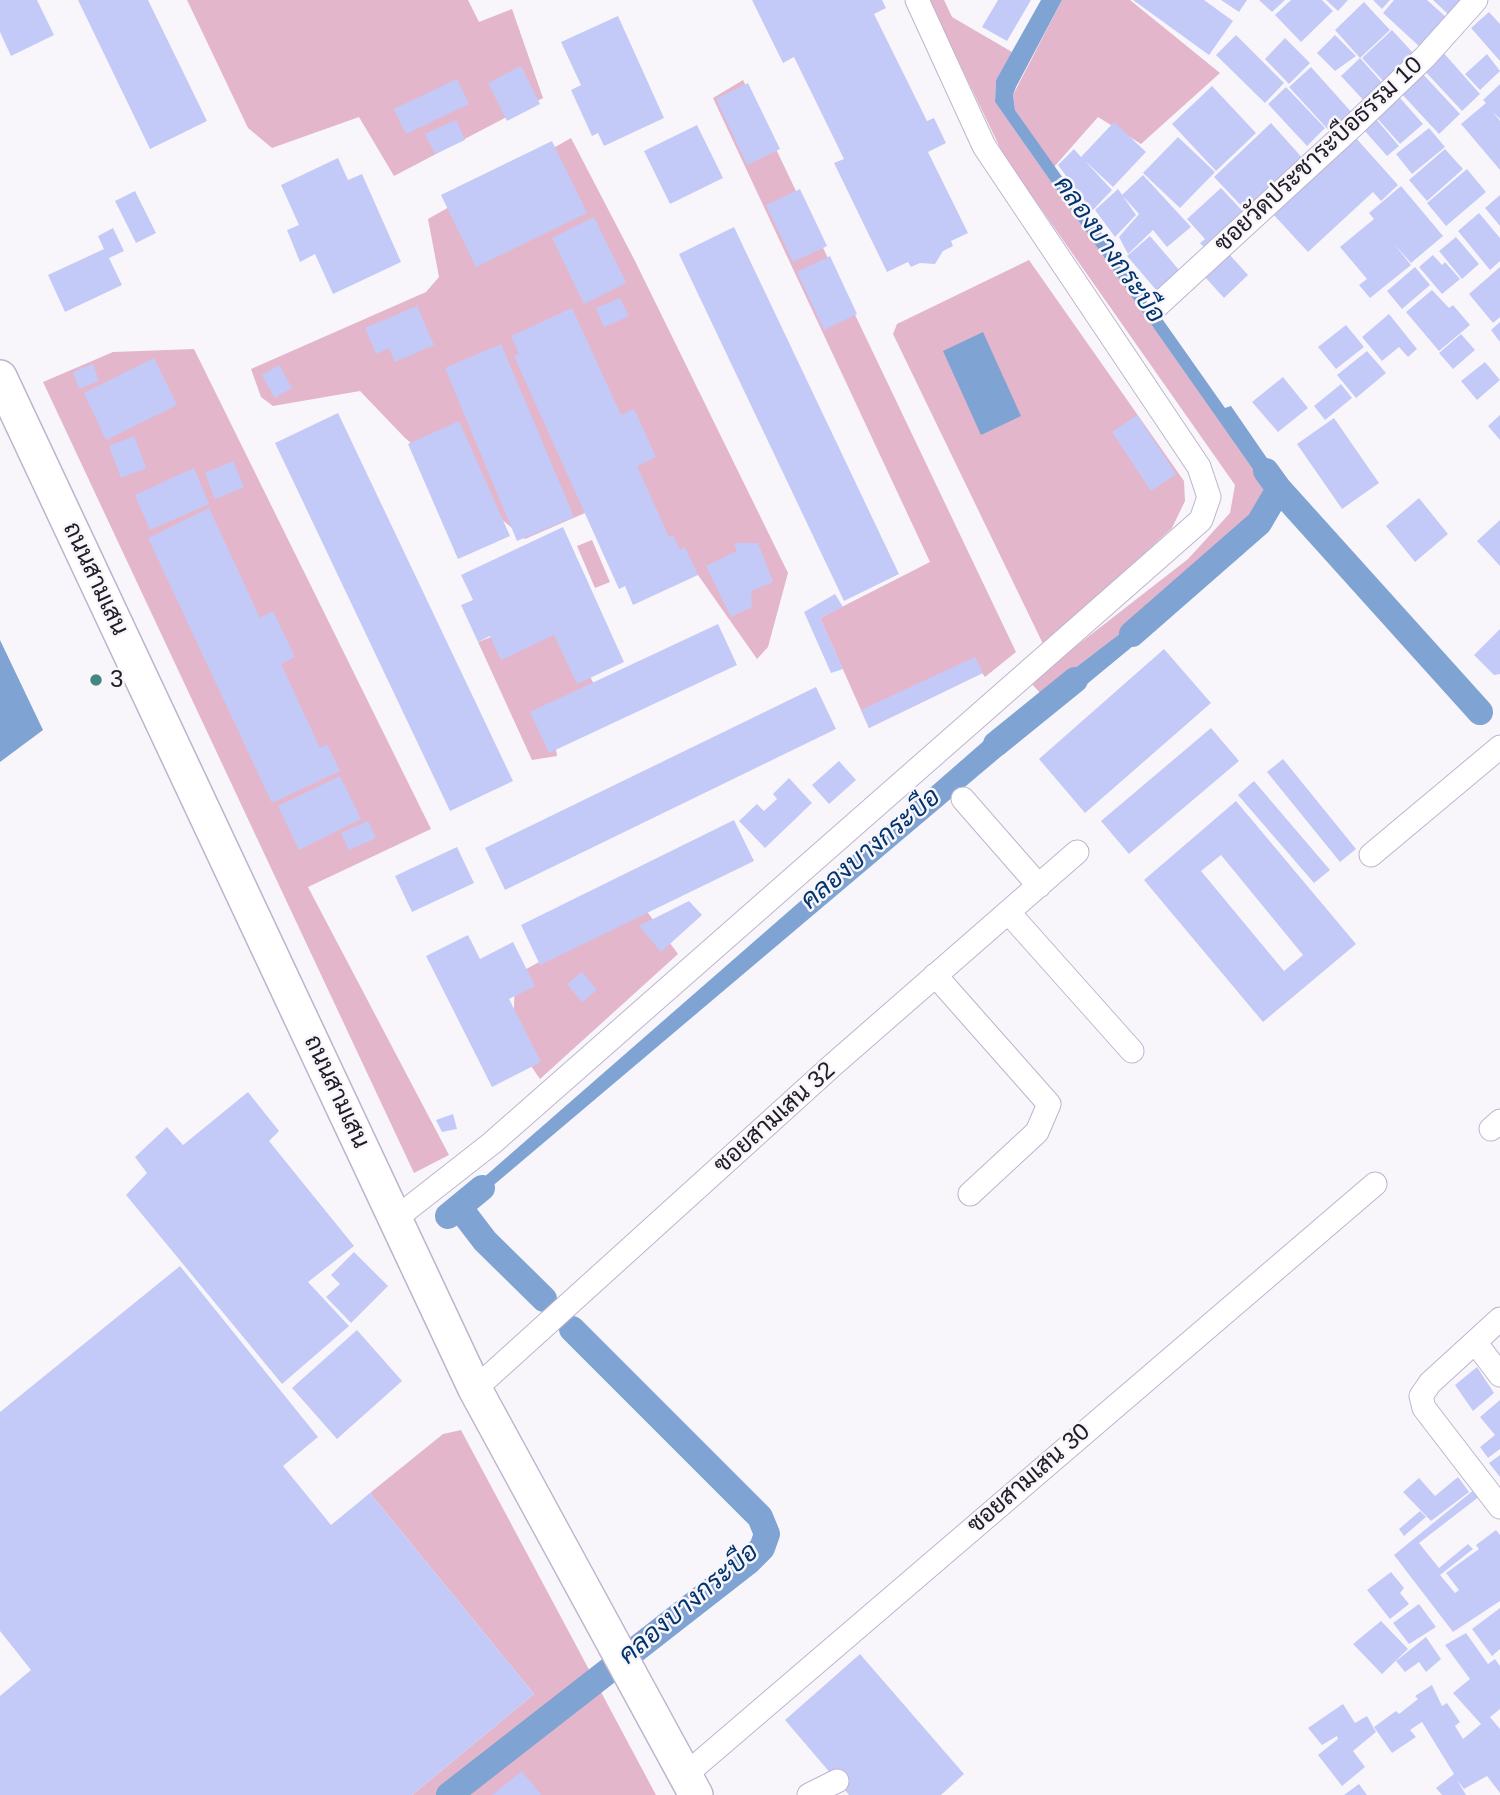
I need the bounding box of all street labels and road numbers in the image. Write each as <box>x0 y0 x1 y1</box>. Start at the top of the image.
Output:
street label: ซอยวัดประชาระบือธรรม 10 <box>1209 51 1429 259</box>
street label: ถนนสามเสน <box>56 518 134 640</box>
street label: ถนนสามเสน <box>297 1031 375 1153</box>
street label: ซอยสามเสน 32 <box>709 1056 841 1180</box>
street label: ซอยสามเสน 30 <box>962 1418 1096 1540</box>

